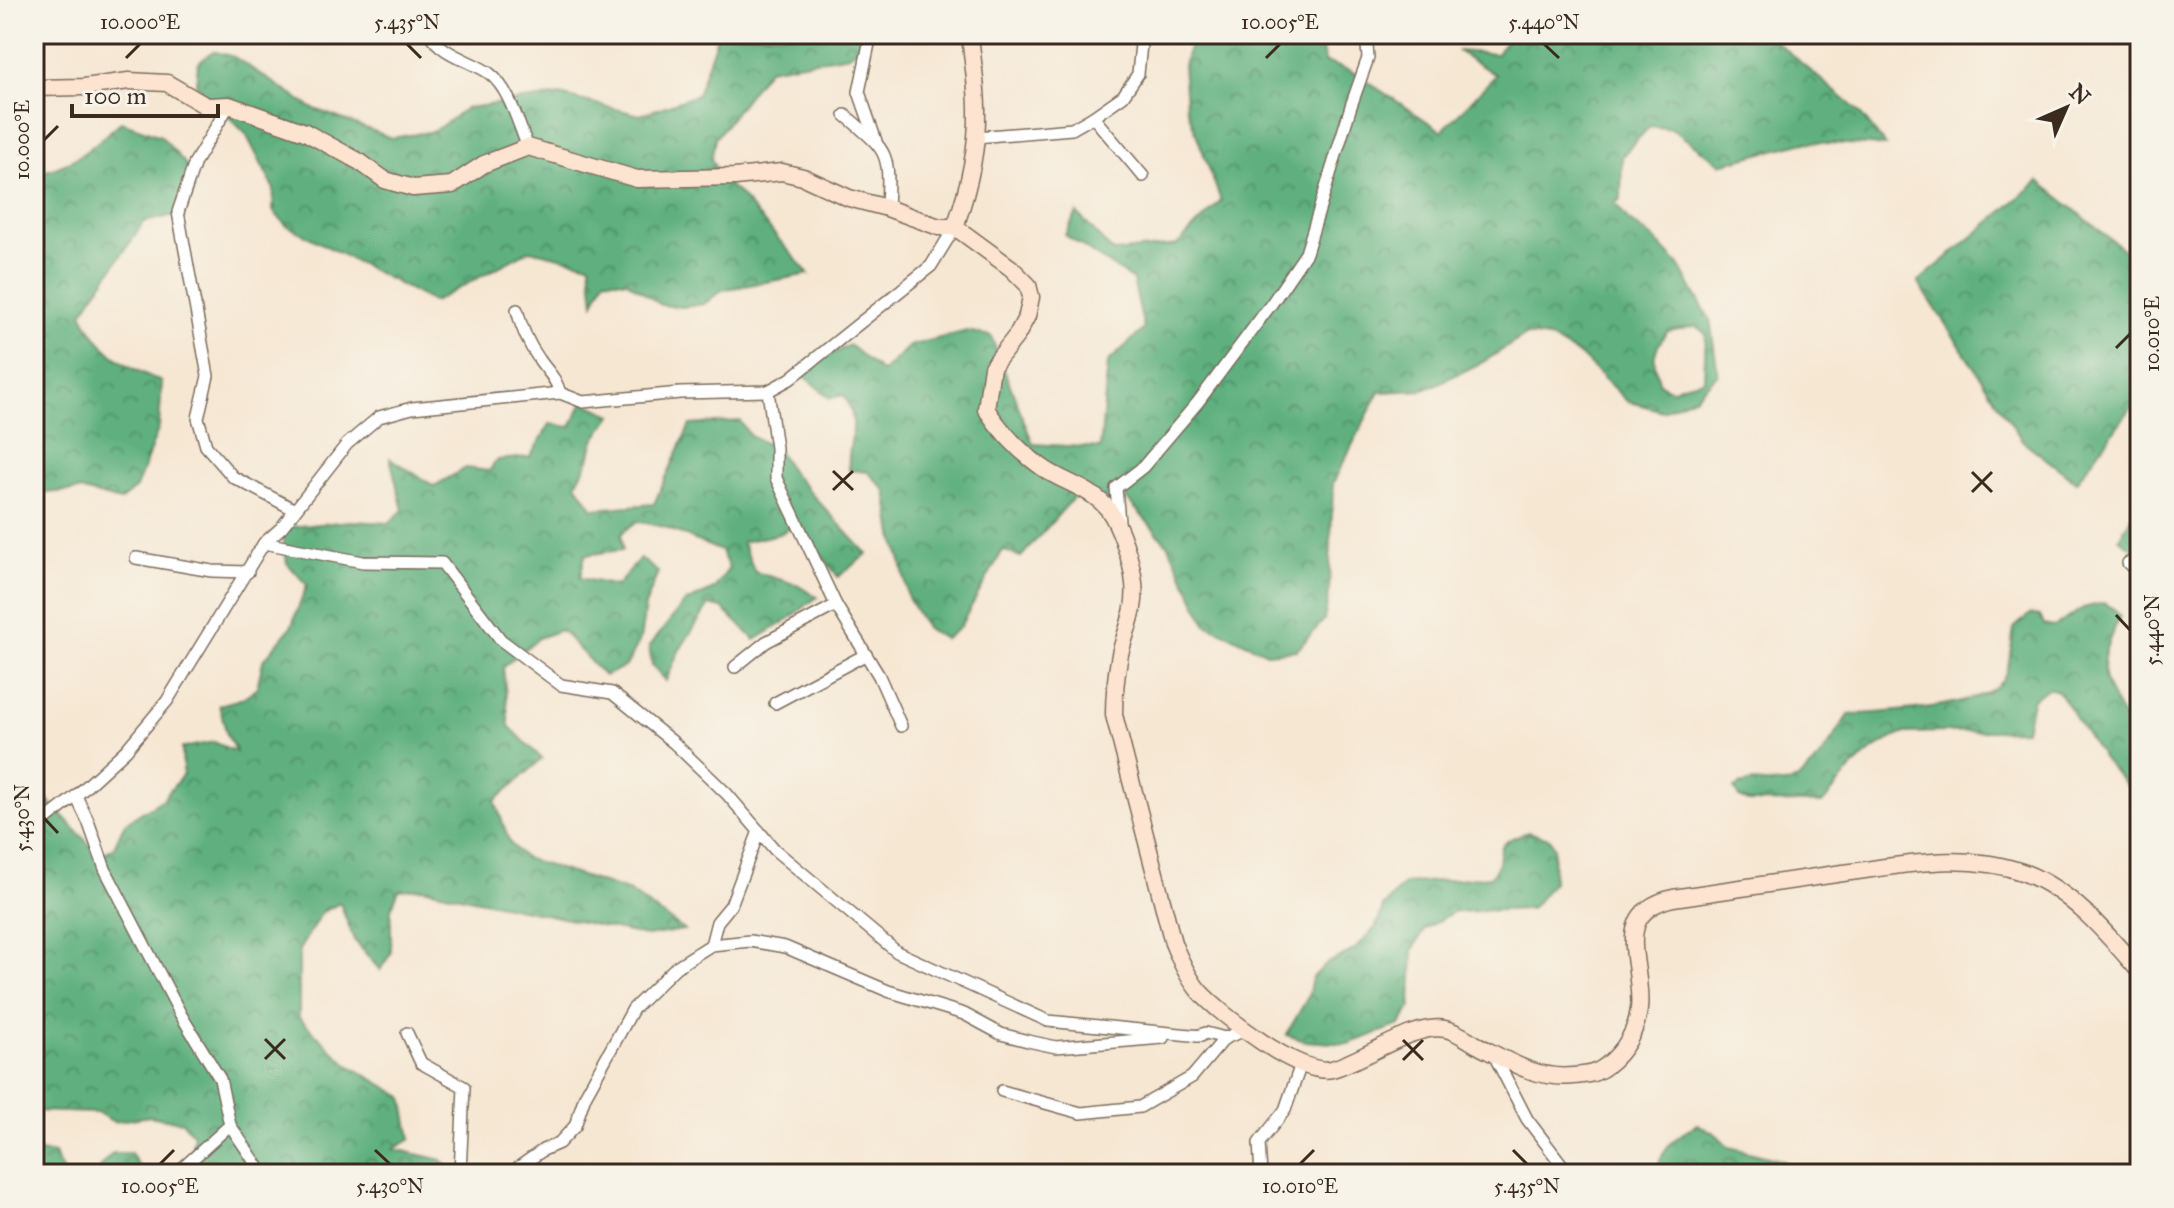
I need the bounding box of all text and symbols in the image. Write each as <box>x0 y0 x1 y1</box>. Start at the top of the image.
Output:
text: 10.000°E <box>100 10 180 34</box>
text: 5.435°N <box>374 10 440 34</box>
text: 10.005°E <box>1241 10 1319 34</box>
text: 5.440°N <box>1508 10 1580 34</box>
scale bar <box>72 68 218 118</box>
north arrow <box>2026 68 2106 148</box>
text: N <box>2064 78 2096 111</box>
text: 100 m <box>84 81 147 111</box>
text: 10.000°E <box>10 100 34 180</box>
text: 10.010°E <box>2140 296 2164 372</box>
text: 5.440°N <box>2140 594 2164 666</box>
text: 5.430°N <box>10 784 34 852</box>
text: 10.005°E <box>121 1174 199 1198</box>
text: 5.430°N <box>356 1174 424 1198</box>
text: 10.010°E <box>1262 1174 1338 1198</box>
text: 5.435°N <box>1494 1174 1560 1198</box>

